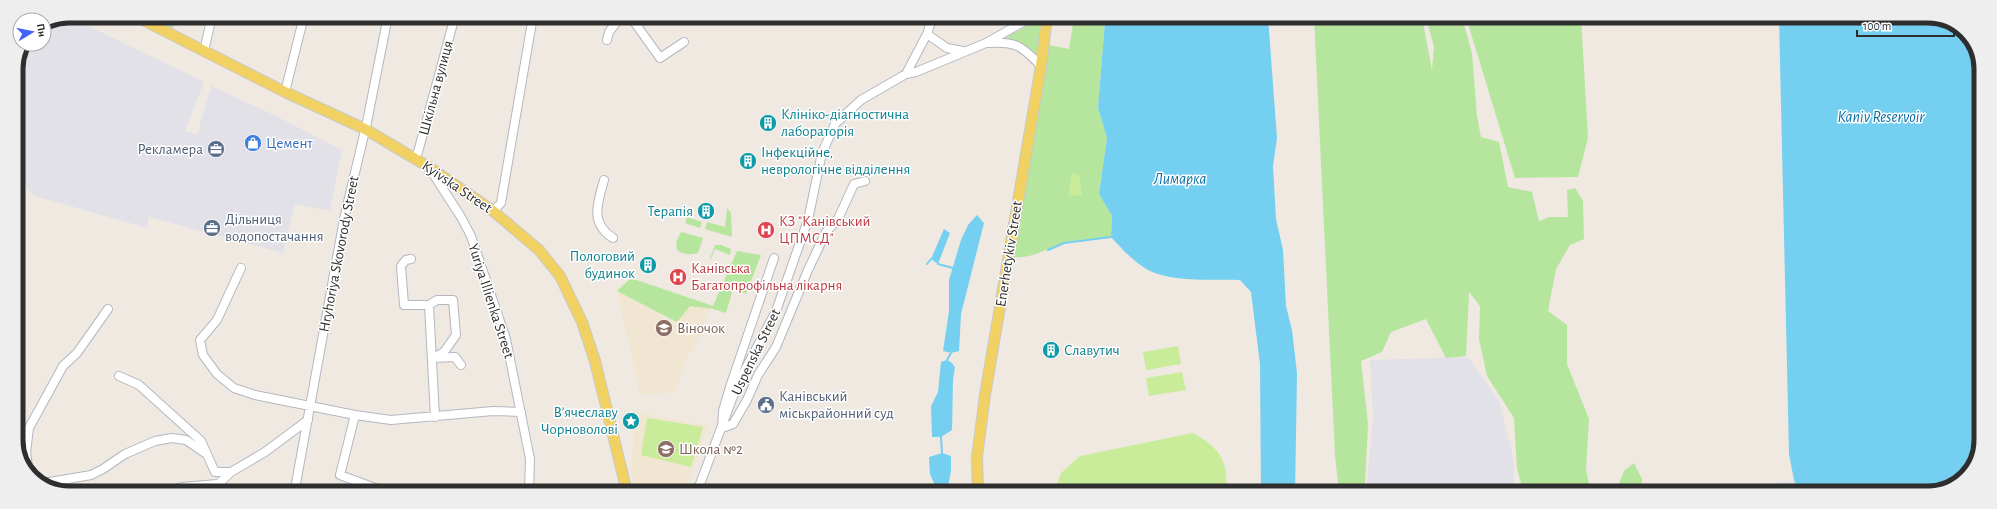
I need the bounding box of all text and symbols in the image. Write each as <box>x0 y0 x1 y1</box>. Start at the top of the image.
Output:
north arrow <box>12 12 52 52</box>
scale bar <box>1857 12 1954 38</box>
text: 100 m <box>1863 20 1891 32</box>
text: Пн <box>35 23 48 38</box>
street label: Шкільна вулиця <box>416 39 456 137</box>
place label: Клініко-діагностична лабораторія <box>781 107 909 139</box>
water label: Kaniv Reservoir <box>1838 109 1925 125</box>
building icon: Клініко-діагностична лабораторія <box>758 113 778 133</box>
shop icon: Цемент <box>243 133 263 153</box>
place label: Цемент <box>266 136 313 151</box>
office icon: Рекламера <box>206 139 226 159</box>
place label: Рекламера <box>138 142 203 157</box>
place label: Інфекційне, неврологічне відділення <box>761 145 910 177</box>
building icon: Інфекційне, неврологічне відділення <box>738 151 758 171</box>
street label: Kyivska Street <box>419 158 495 216</box>
water label: Лимарка <box>1153 171 1207 188</box>
street label: Hryhoriya Skovorody Street <box>316 174 362 333</box>
street label: Enerhetykiv Street <box>993 200 1025 308</box>
building icon: Терапія <box>696 201 716 221</box>
place label: Терапія <box>648 204 693 219</box>
place label: Дільниця водопостачання <box>225 212 324 244</box>
place label: КЗ "Канівський ЦПМСД" <box>779 214 870 246</box>
office icon: Дільниця водопостачання <box>202 218 222 238</box>
hospital icon: КЗ "Канівський ЦПМСД" <box>756 220 776 240</box>
street label: Yuriya Illienka Street <box>465 242 517 360</box>
place label: Пологовий будинок <box>570 249 635 281</box>
building icon: Пологовий будинок <box>638 255 658 275</box>
place label: Канівська Багатопрофільна лікарня <box>691 261 842 293</box>
hospital icon: Канівська Багатопрофільна лікарня <box>668 267 688 287</box>
street label: Uspenska Street <box>729 306 783 398</box>
school or university icon: Віночок <box>654 318 674 338</box>
place label: Віночок <box>677 321 725 336</box>
building icon: Славутич <box>1041 340 1061 360</box>
place label: Славутич <box>1064 343 1120 358</box>
place label: Канівський міськрайонний суд <box>779 389 894 421</box>
public building icon: Канівський міськрайонний суд <box>756 395 776 415</box>
place label: В’ячеславу Чорноволові <box>541 405 619 437</box>
place icon: В’ячеславу Чорноволові <box>621 411 641 431</box>
school or university icon: Школа №2 <box>656 439 676 459</box>
place label: Школа №2 <box>679 442 743 457</box>

